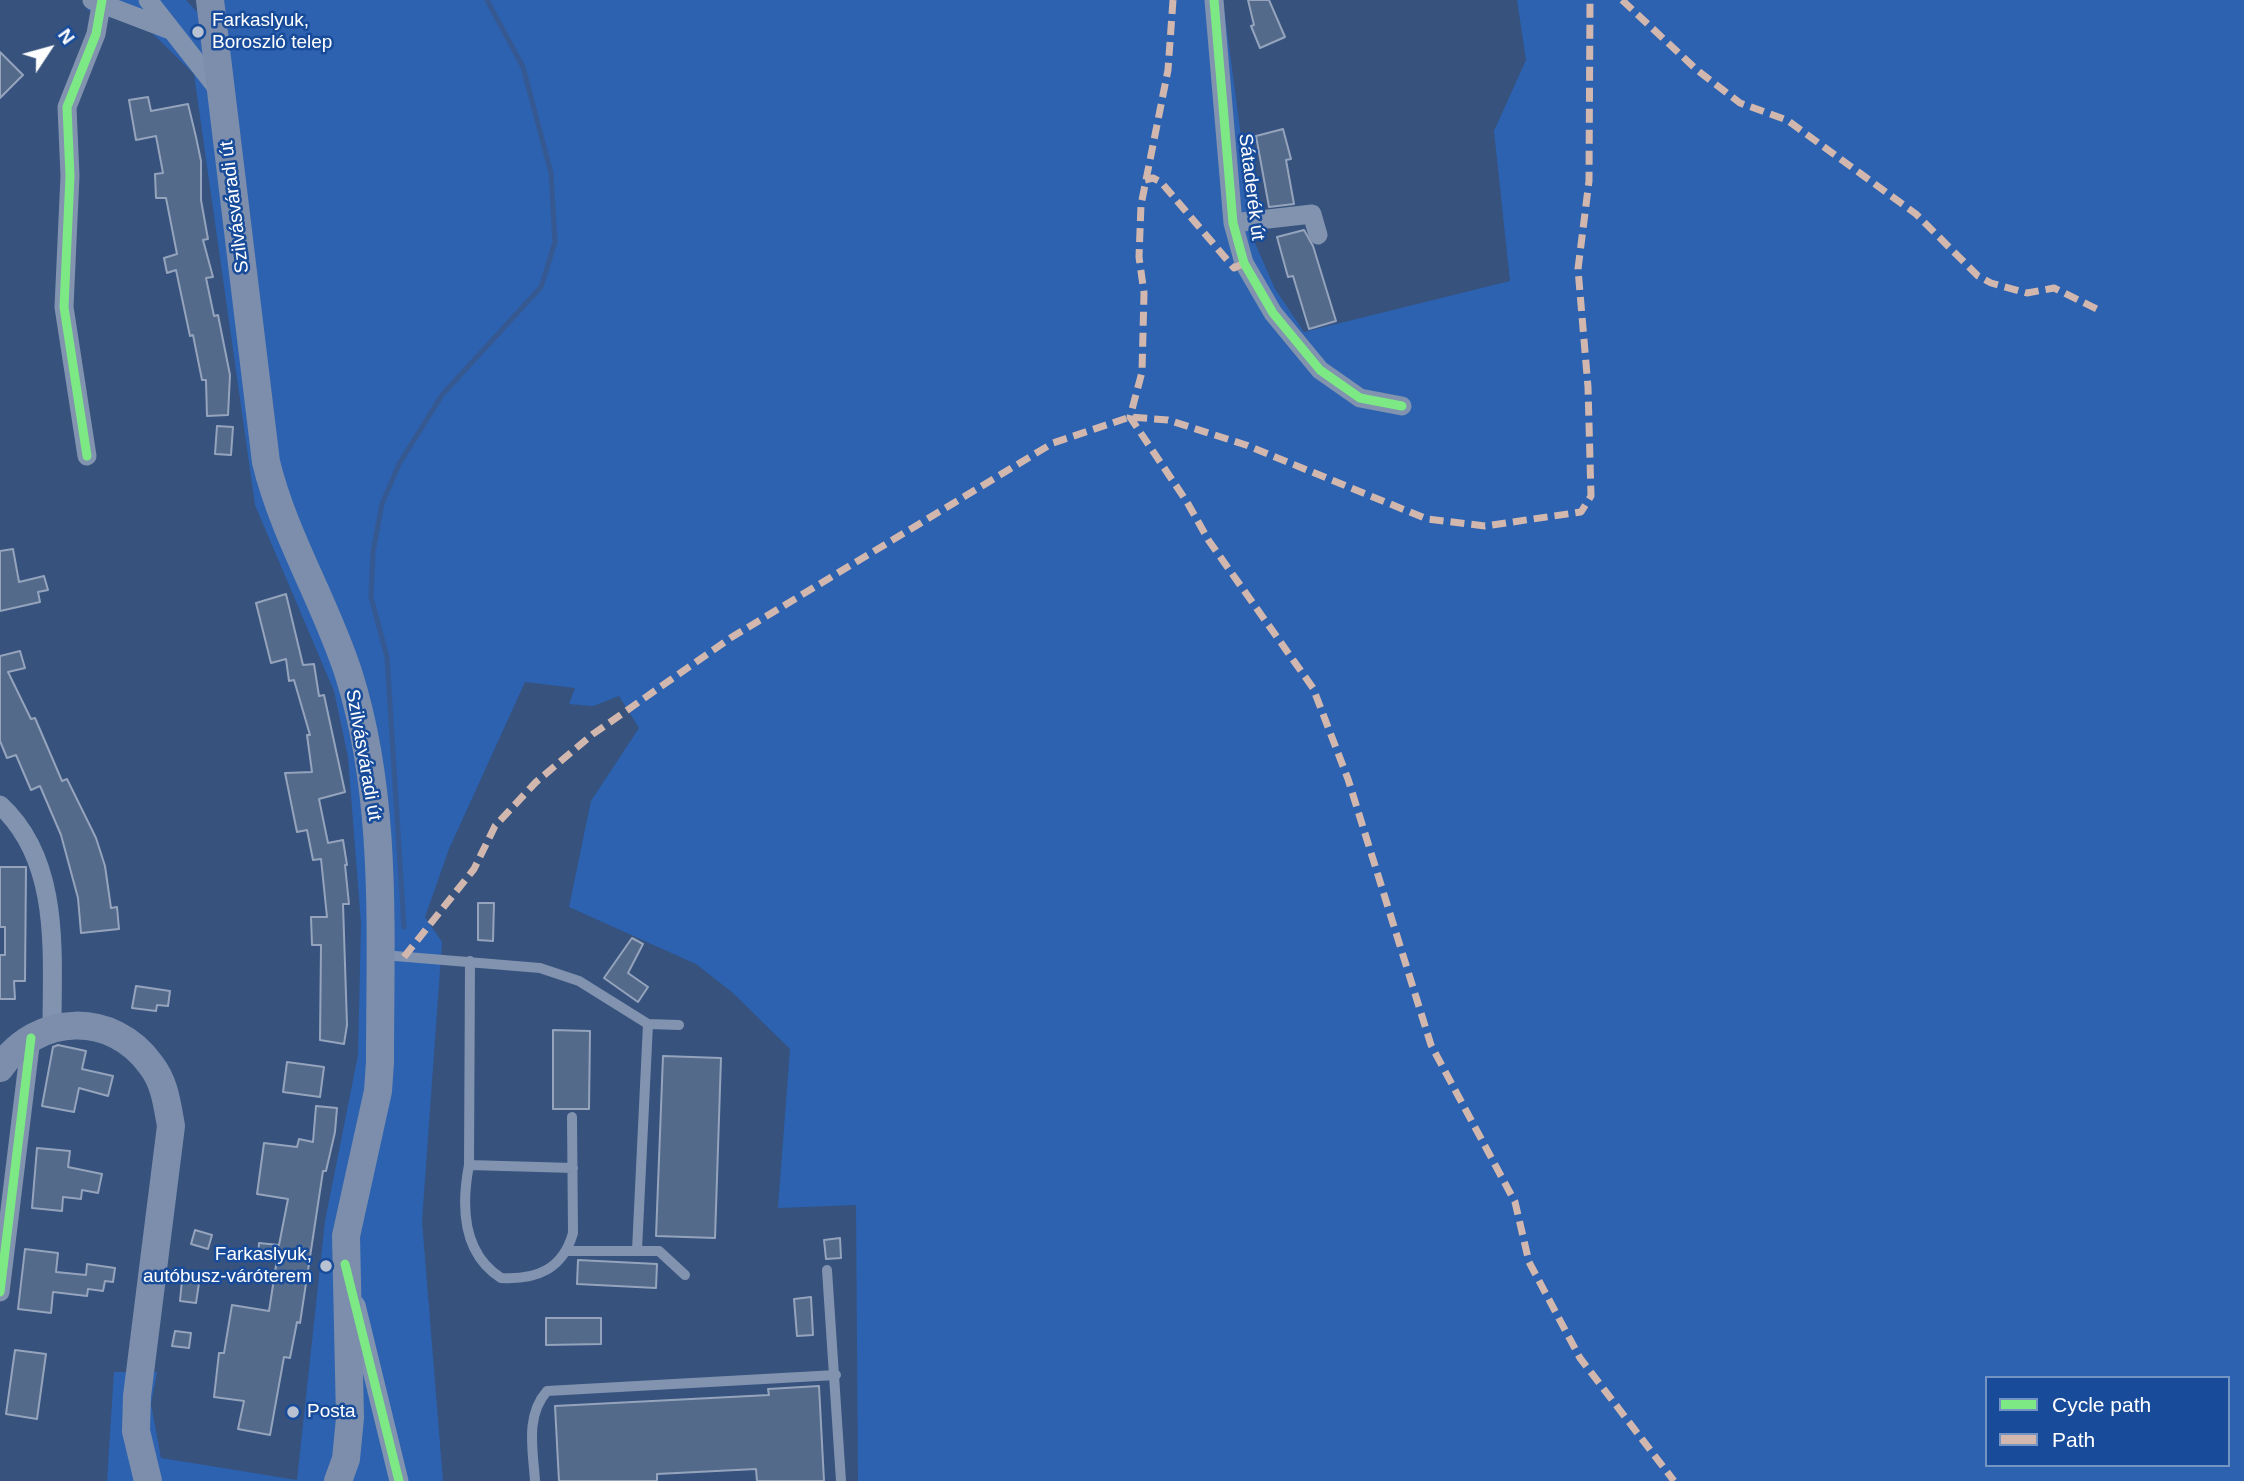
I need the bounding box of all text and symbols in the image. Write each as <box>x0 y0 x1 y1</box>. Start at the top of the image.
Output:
place label: Farkaslyuk, Boroszló telep <box>212 10 332 54</box>
north arrow <box>14 14 84 84</box>
marker: Farkaslyuk, Boroszló telep <box>190 24 206 40</box>
text: N <box>54 25 79 48</box>
street label: Sátaderék út <box>1233 132 1269 242</box>
street label: Szilvásváradi út <box>216 140 254 274</box>
street label: Szilvásváradi út <box>340 688 386 822</box>
place label: Farkaslyuk, autóbusz-váróterem <box>143 1244 312 1288</box>
marker: Farkaslyuk, autóbusz-váróterem <box>318 1258 334 1274</box>
legend <box>1985 1376 2230 1467</box>
text: Cycle path <box>2052 1393 2151 1416</box>
place label: Posta <box>307 1401 356 1423</box>
marker: Posta <box>285 1404 301 1420</box>
text: Path <box>2052 1428 2095 1451</box>

